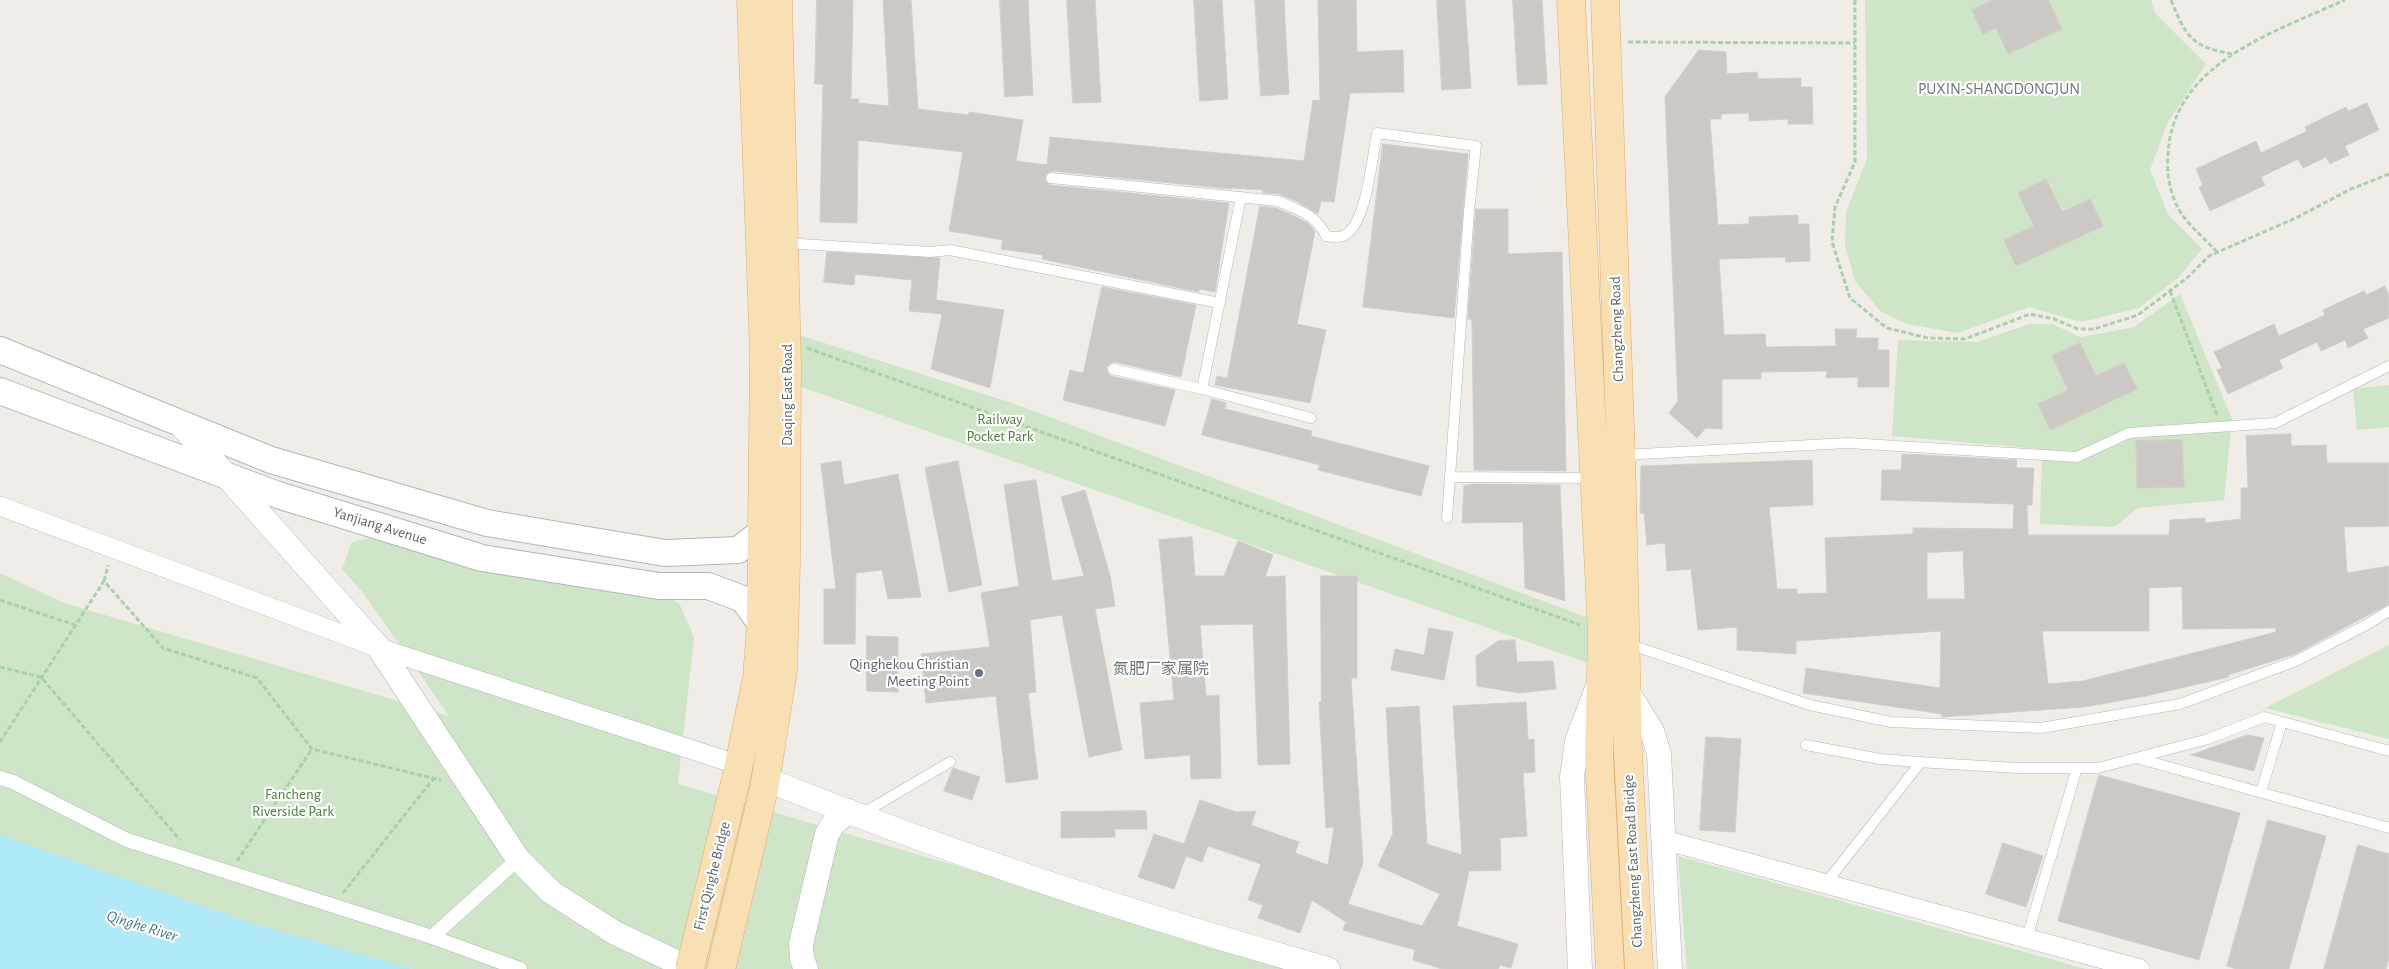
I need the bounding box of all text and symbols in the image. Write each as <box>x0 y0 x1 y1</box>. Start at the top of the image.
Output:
district label: PUXIN-SHANGDONGJUN <box>1907 79 2091 99</box>
street label: Changzheng Road <box>1606 276 1628 382</box>
street label: Daqing East Road <box>778 344 796 446</box>
park label: Railway Pocket Park <box>967 410 1033 445</box>
street label: Yanjiang Avenue <box>331 503 429 549</box>
place label: Qinghekou Christian Meeting Point <box>850 655 969 690</box>
district label: 氮肥厂家属院 <box>1113 659 1209 679</box>
marker: Qinghekou Christian Meeting Point <box>973 667 985 679</box>
street label: Changzheng East Road Bridge <box>1619 774 1647 948</box>
park label: Fancheng Riverside Park <box>252 785 334 820</box>
street label: First Qinghe Bridge <box>690 820 734 932</box>
water label: Qinghe River <box>104 906 180 946</box>

